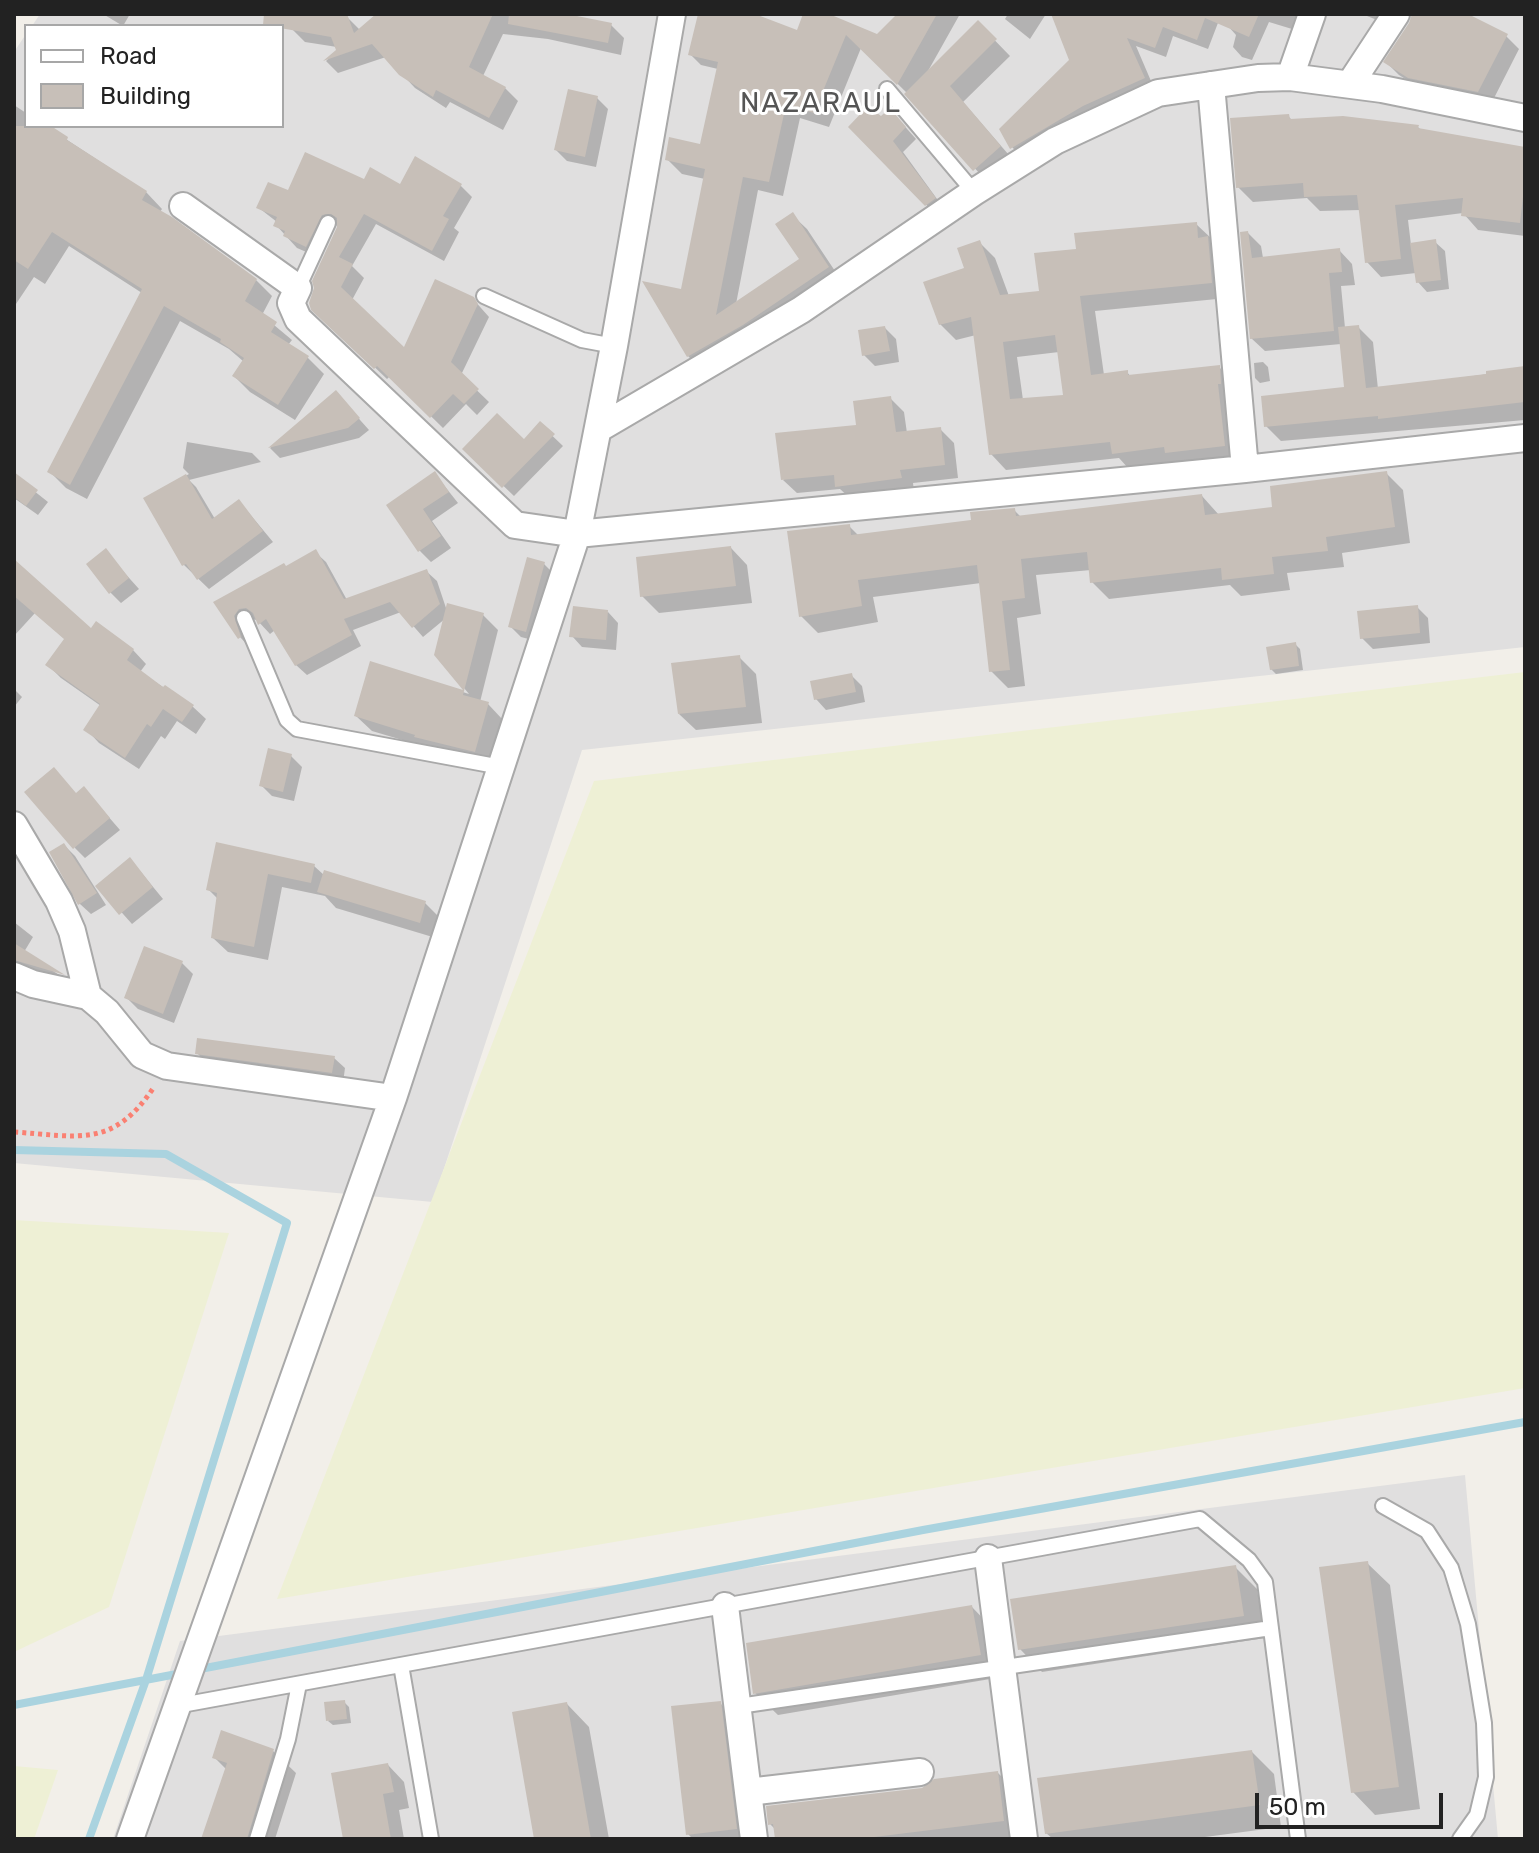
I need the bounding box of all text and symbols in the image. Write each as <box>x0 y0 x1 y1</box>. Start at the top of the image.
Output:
legend <box>24 24 284 128</box>
text: Road <box>100 42 157 70</box>
text: Building <box>100 82 191 110</box>
district label: NAZARAUL <box>740 87 902 121</box>
scale bar <box>1259 1777 1447 1827</box>
text: 50 m <box>1269 1793 1326 1821</box>

